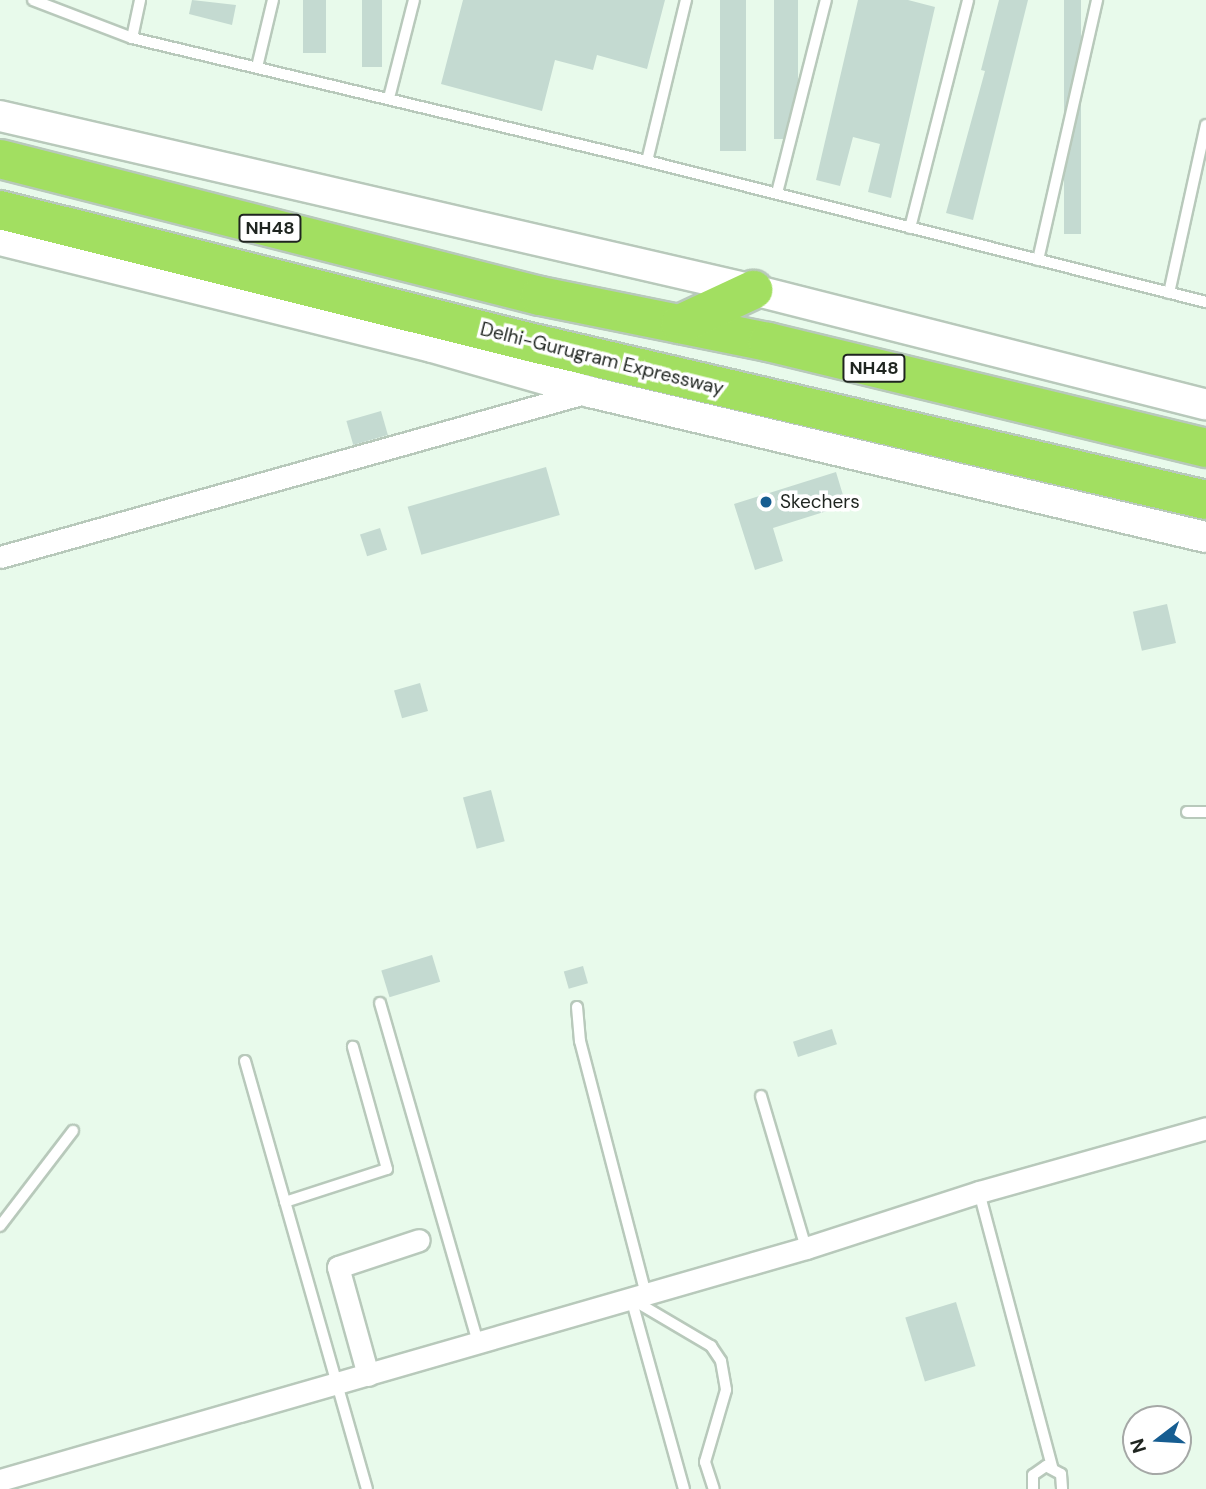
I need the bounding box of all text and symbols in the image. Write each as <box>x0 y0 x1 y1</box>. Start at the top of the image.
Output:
road number: NH48 <box>237 213 303 242</box>
street label: Delhi-Gurugram Expressway <box>478 318 726 400</box>
road number: NH48 <box>841 354 907 382</box>
place label: Skechers <box>780 491 860 513</box>
marker: Skechers <box>758 494 774 510</box>
north arrow <box>1122 1405 1192 1475</box>
text: N <box>1124 1435 1152 1456</box>

